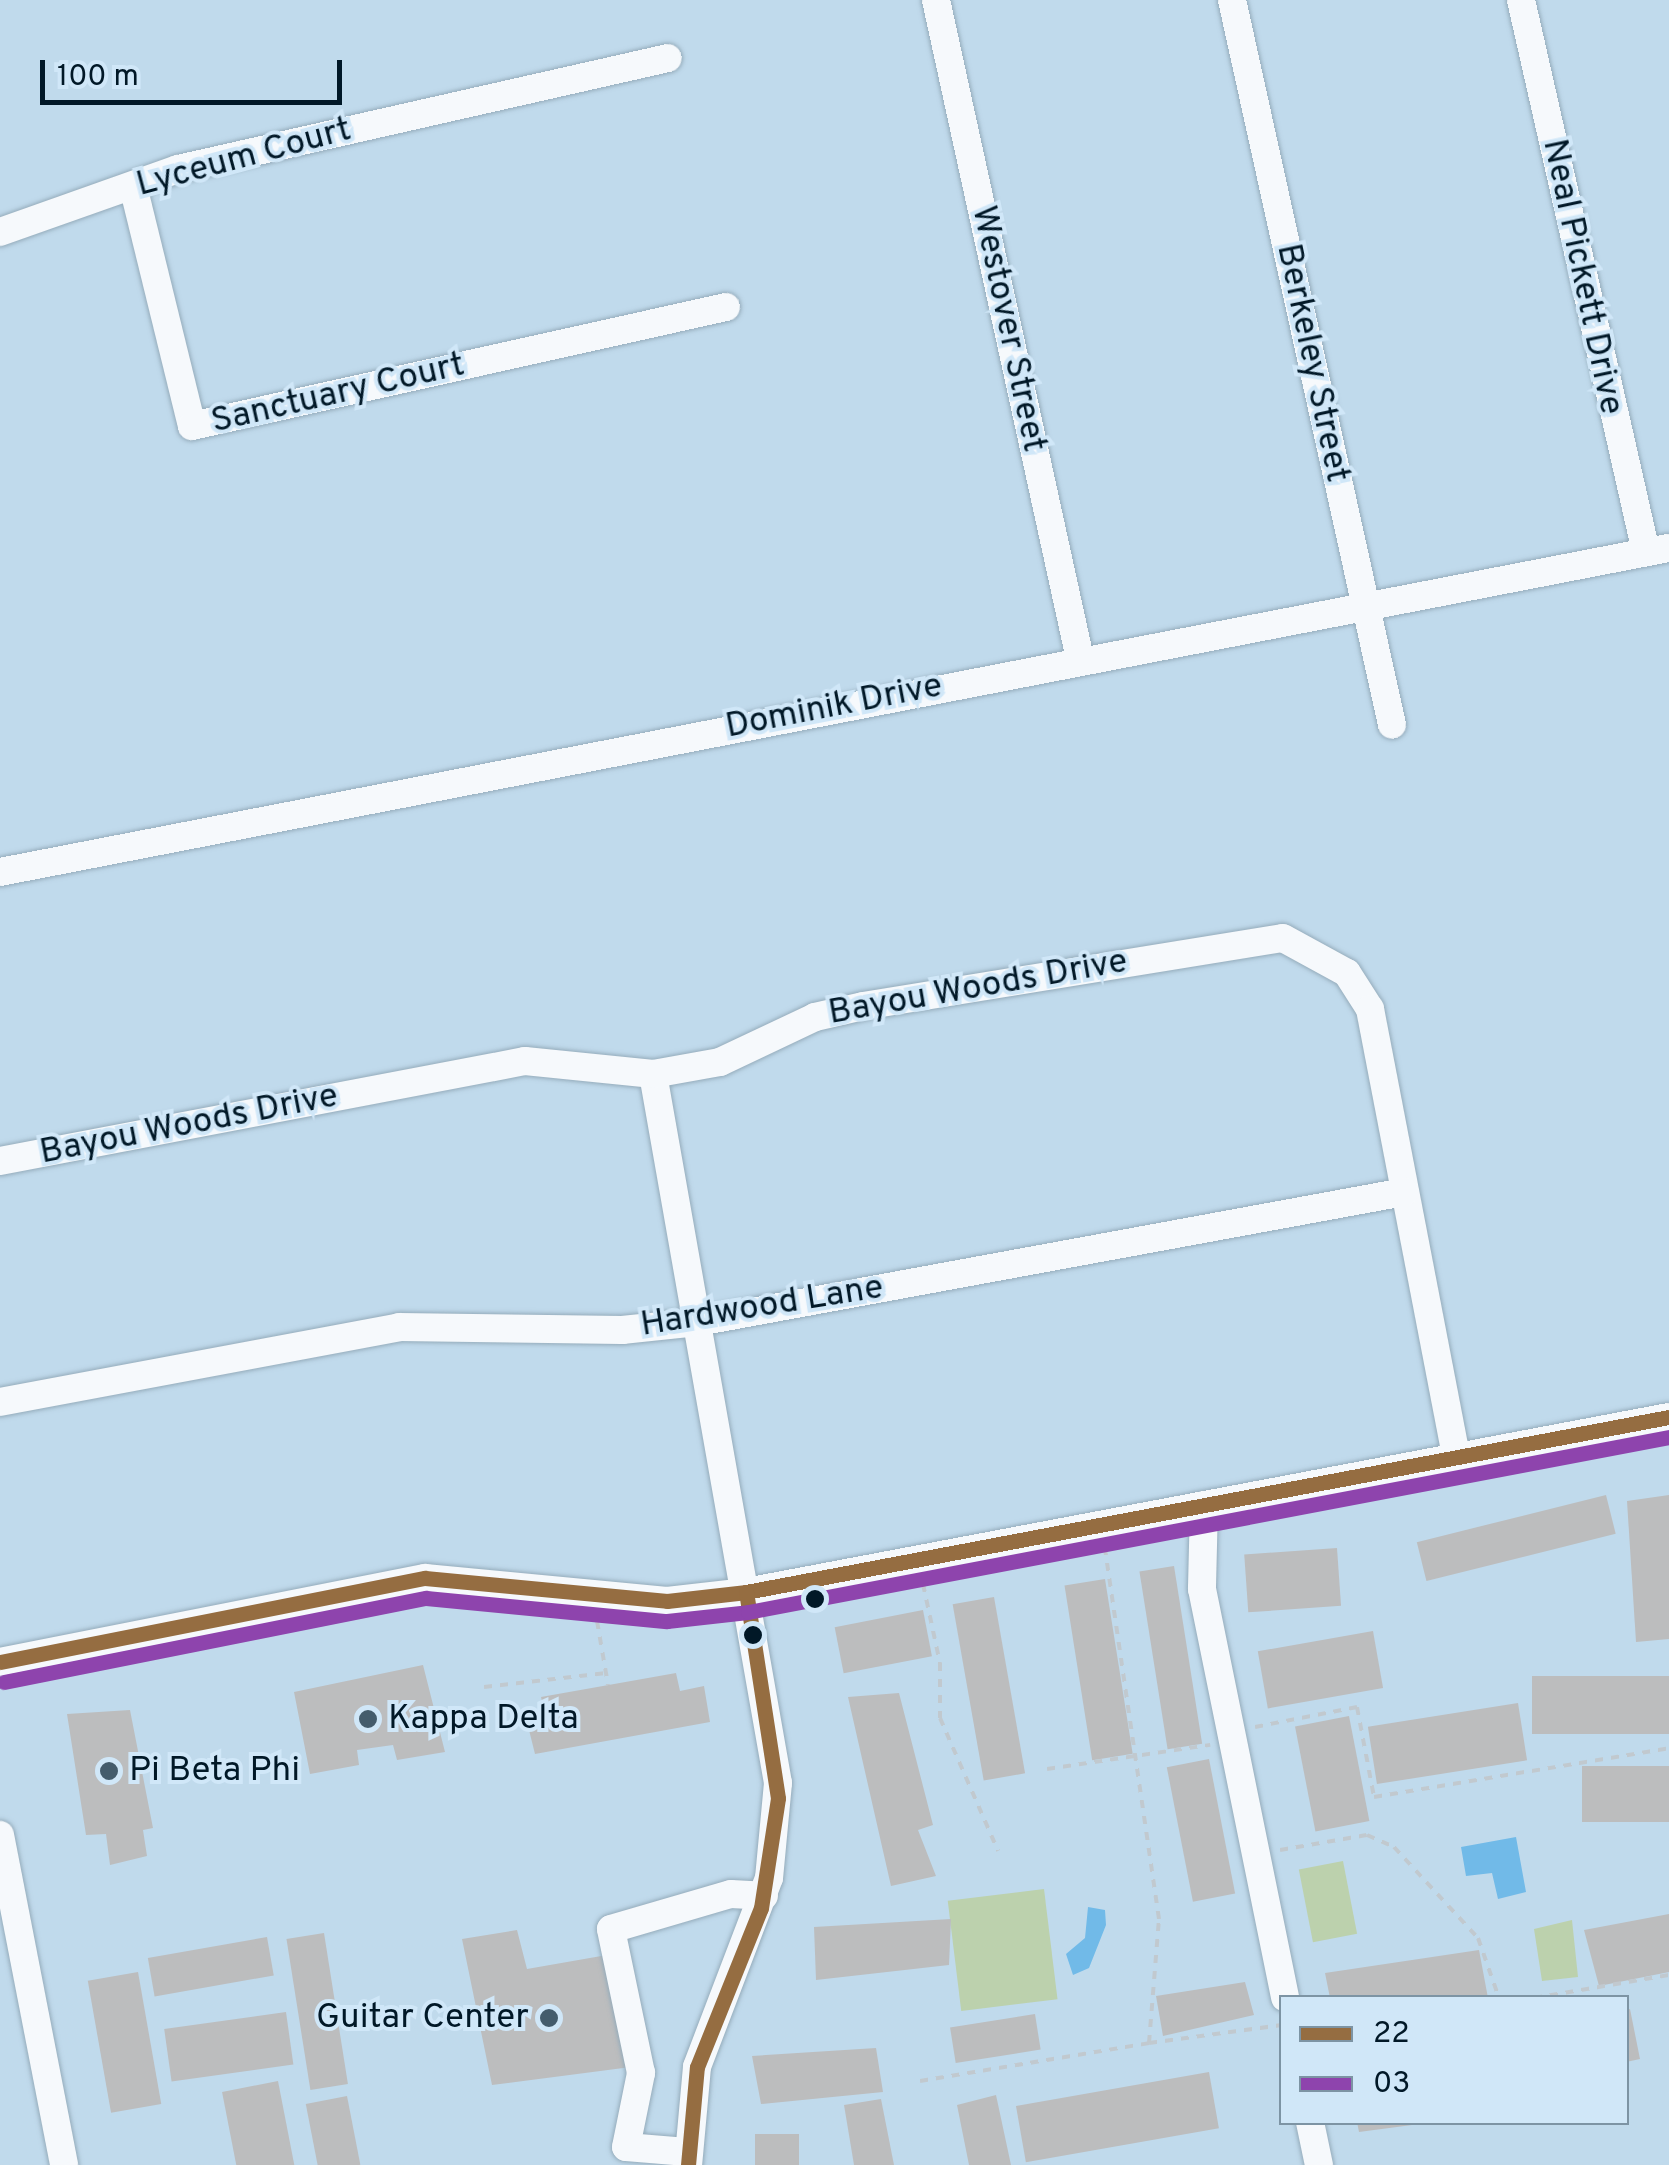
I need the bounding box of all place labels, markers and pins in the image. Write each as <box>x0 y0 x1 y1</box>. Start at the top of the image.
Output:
unlabelled marker <box>805 1589 825 1609</box>
unlabelled marker <box>743 1625 763 1645</box>
place label: Kappa Delta <box>388 1698 579 1740</box>
marker: Kappa Delta <box>357 1708 379 1730</box>
place label: Pi Beta Phi <box>129 1750 300 1792</box>
marker: Pi Beta Phi <box>98 1760 120 1782</box>
place label: Guitar Center <box>316 1997 529 2039</box>
marker: Guitar Center <box>538 2007 560 2029</box>

